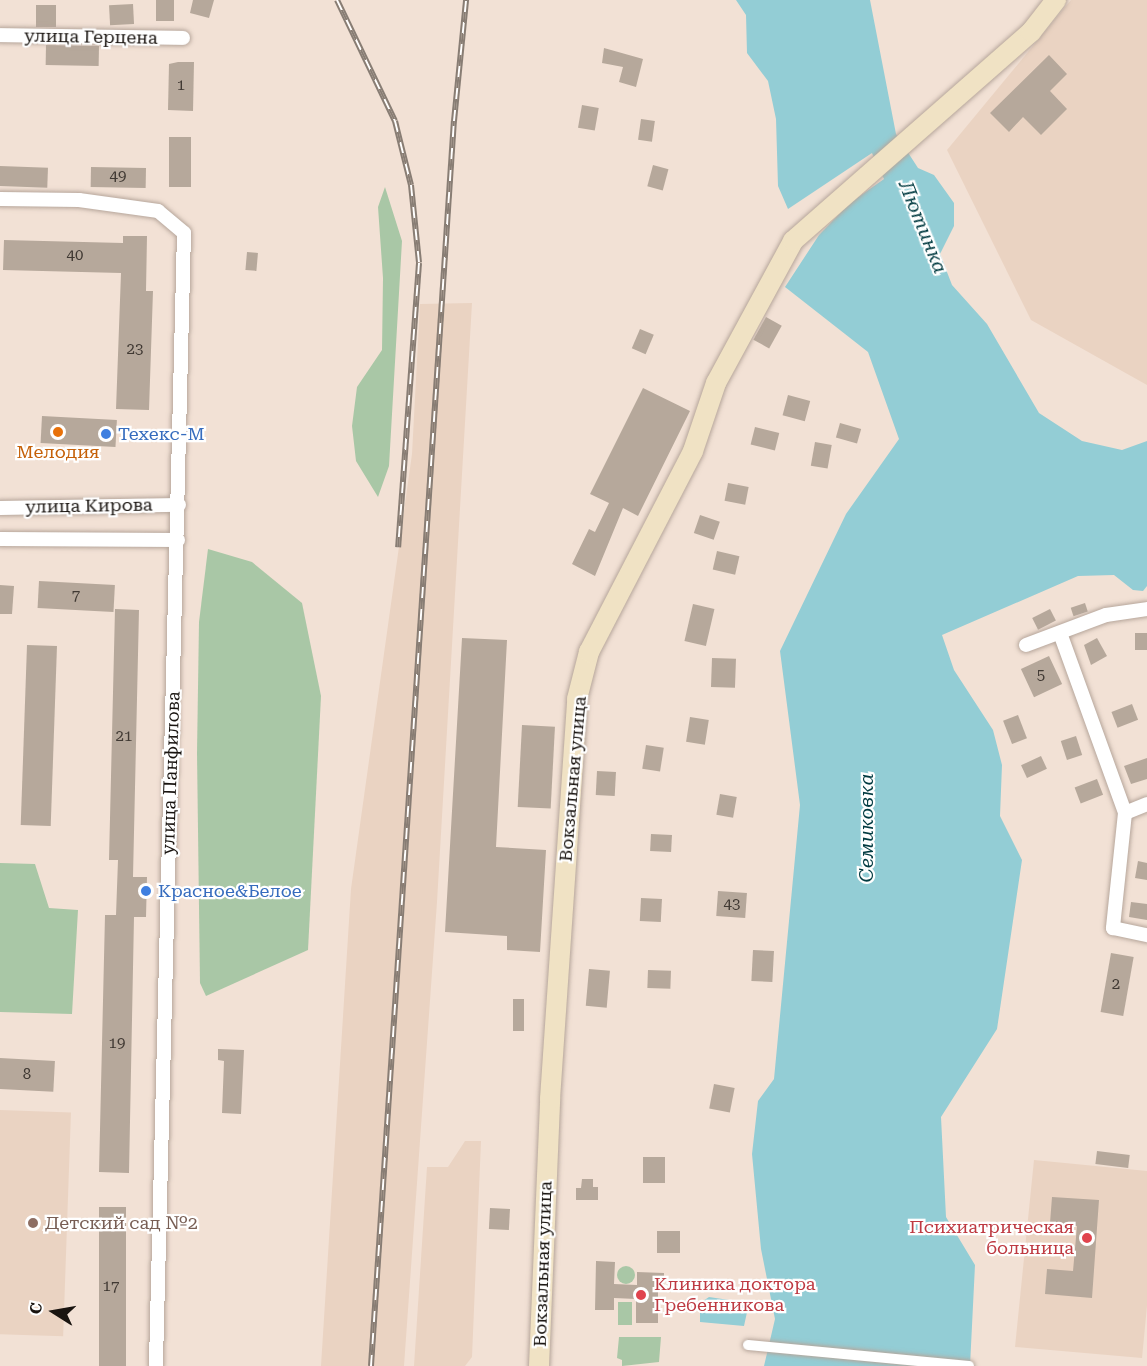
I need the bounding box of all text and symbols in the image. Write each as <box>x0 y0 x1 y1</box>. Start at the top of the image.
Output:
street label: улица Герцена <box>24 25 158 49</box>
house number: 1 <box>177 77 185 95</box>
house number: 49 <box>110 168 126 186</box>
water label: Лютинка <box>894 177 952 277</box>
house number: 40 <box>67 247 83 265</box>
house number: 23 <box>127 341 143 359</box>
place label: Техекс-М <box>118 423 205 445</box>
marker: Мелодия <box>51 425 65 439</box>
marker: Техекс-М <box>99 427 113 441</box>
place label: Мелодия <box>17 441 99 463</box>
street label: улица Кирова <box>25 494 153 518</box>
house number: 7 <box>72 587 80 605</box>
house number: 5 <box>1037 667 1045 685</box>
street label: улица Панфилова <box>157 691 185 855</box>
street label: Вокзальная улица <box>555 695 591 863</box>
house number: 21 <box>116 728 132 746</box>
water label: Семиковка <box>854 773 878 883</box>
place label: Красное&Белое <box>158 880 302 902</box>
marker: Красное&Белое <box>139 884 153 898</box>
house number: 43 <box>724 896 740 914</box>
house number: 2 <box>1112 976 1120 994</box>
house number: 19 <box>109 1035 125 1053</box>
house number: 8 <box>23 1066 31 1084</box>
street label: Вокзальная улица <box>529 1181 557 1347</box>
place label: Детский сад №2 <box>45 1212 198 1234</box>
marker: Детский сад №2 <box>26 1216 40 1230</box>
place label: Психиатрическая больница <box>909 1217 1074 1260</box>
marker: Психиатрическая больница <box>1078 1229 1096 1247</box>
place label: Клиника доктора Гребенникова <box>654 1274 815 1316</box>
house number: 17 <box>103 1278 119 1296</box>
north arrow <box>24 1282 84 1342</box>
marker: Клиника доктора Гребенникова <box>632 1286 650 1304</box>
text: С <box>25 1301 46 1316</box>

